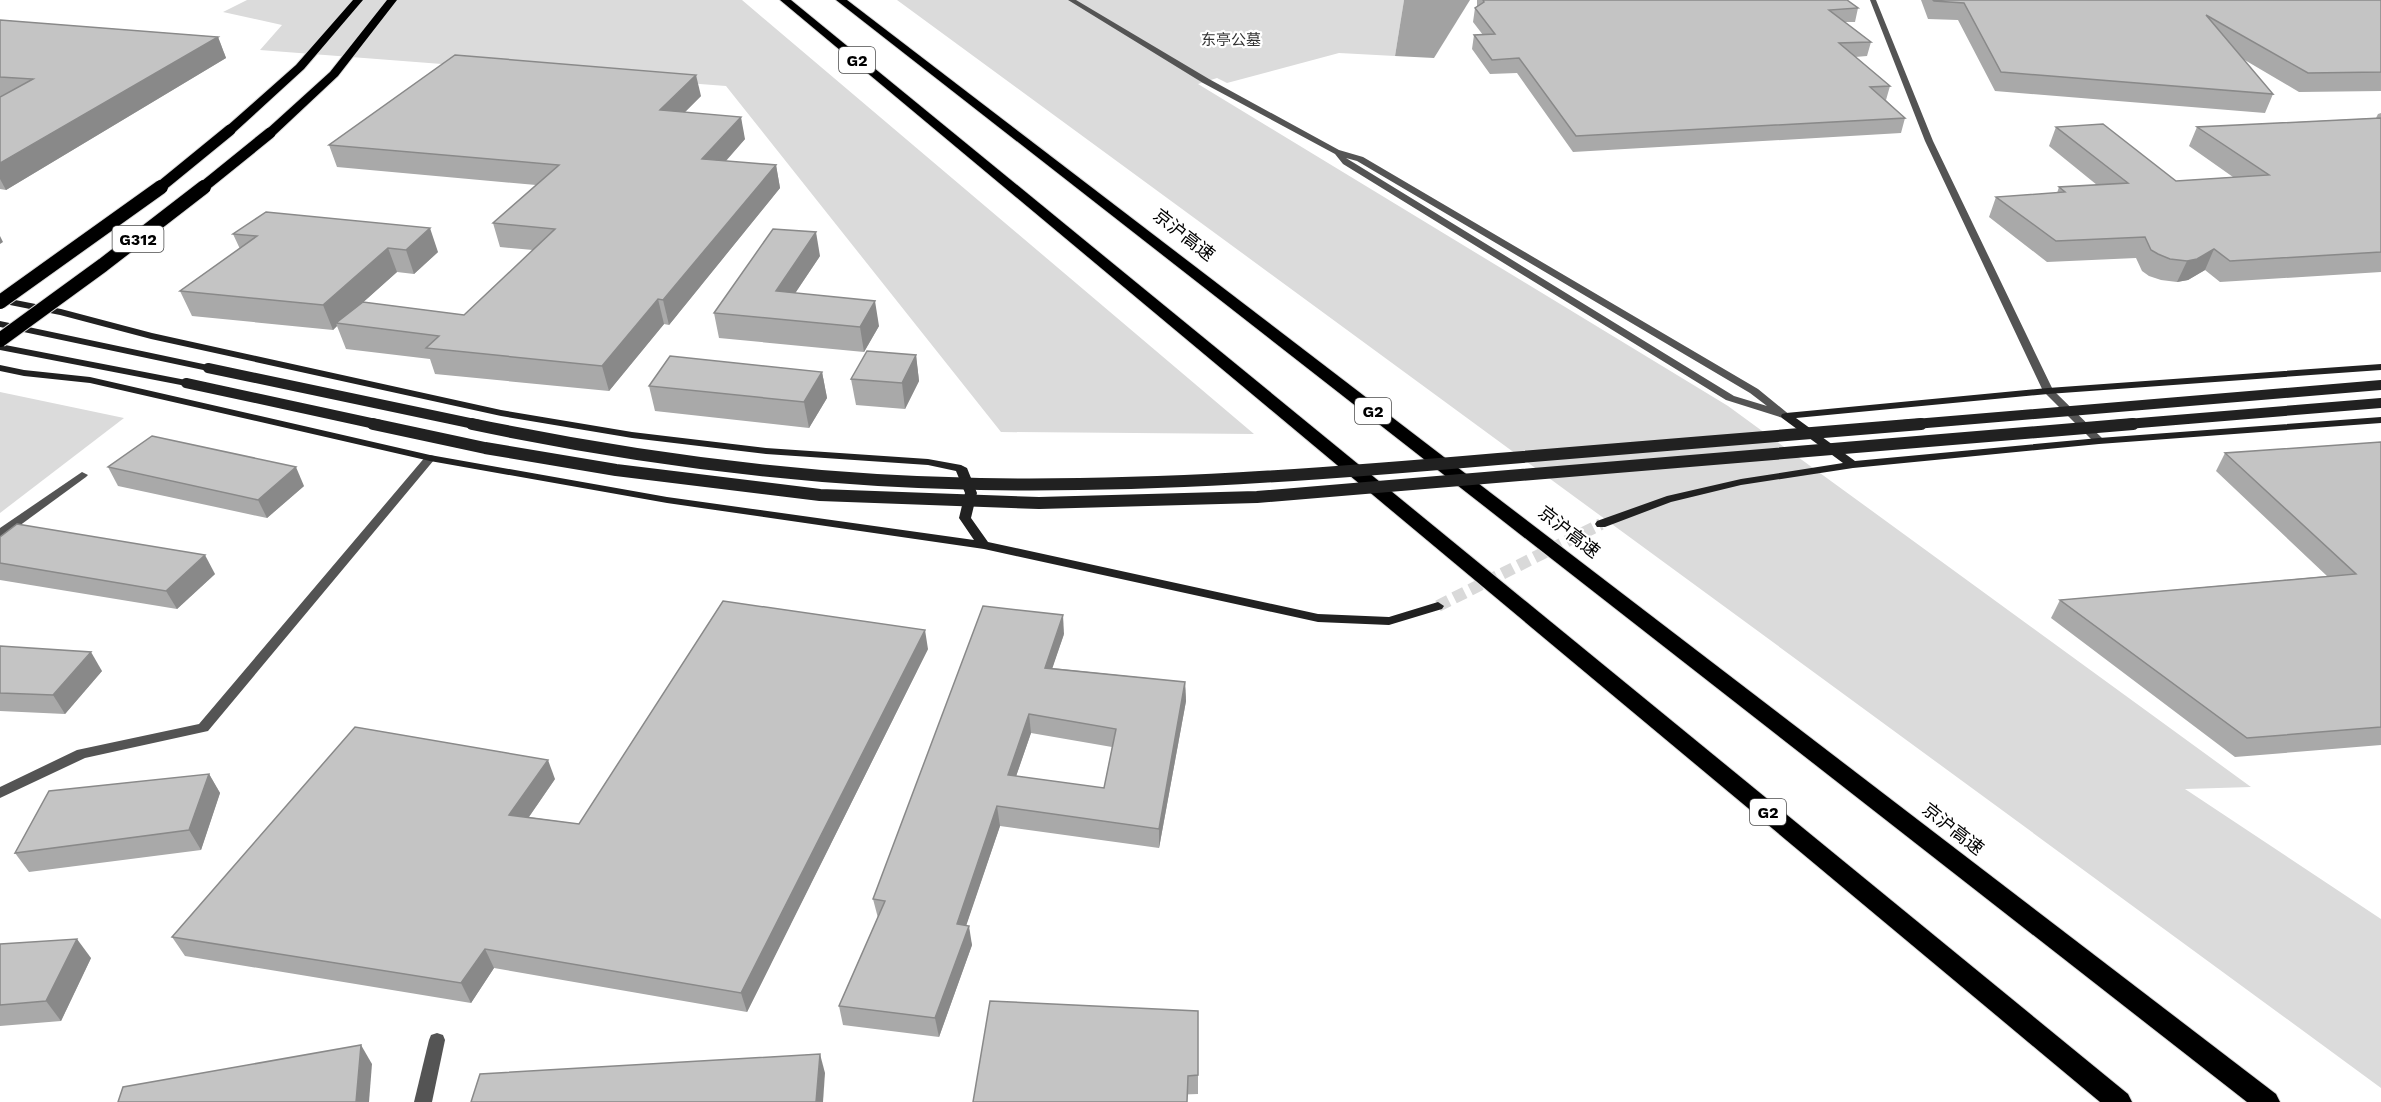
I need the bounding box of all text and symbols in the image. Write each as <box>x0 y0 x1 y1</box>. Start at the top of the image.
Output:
park label: 东亭公墓 <box>1201 31 1261 49</box>
road number: G2 <box>839 47 875 73</box>
street label: 京沪高速 <box>1149 204 1219 265</box>
road number: G312 <box>112 226 164 252</box>
road number: G2 <box>1355 398 1391 424</box>
street label: 京沪高速 <box>1534 501 1604 562</box>
street label: 京沪高速 <box>1918 798 1988 859</box>
road number: G2 <box>1750 799 1786 825</box>

